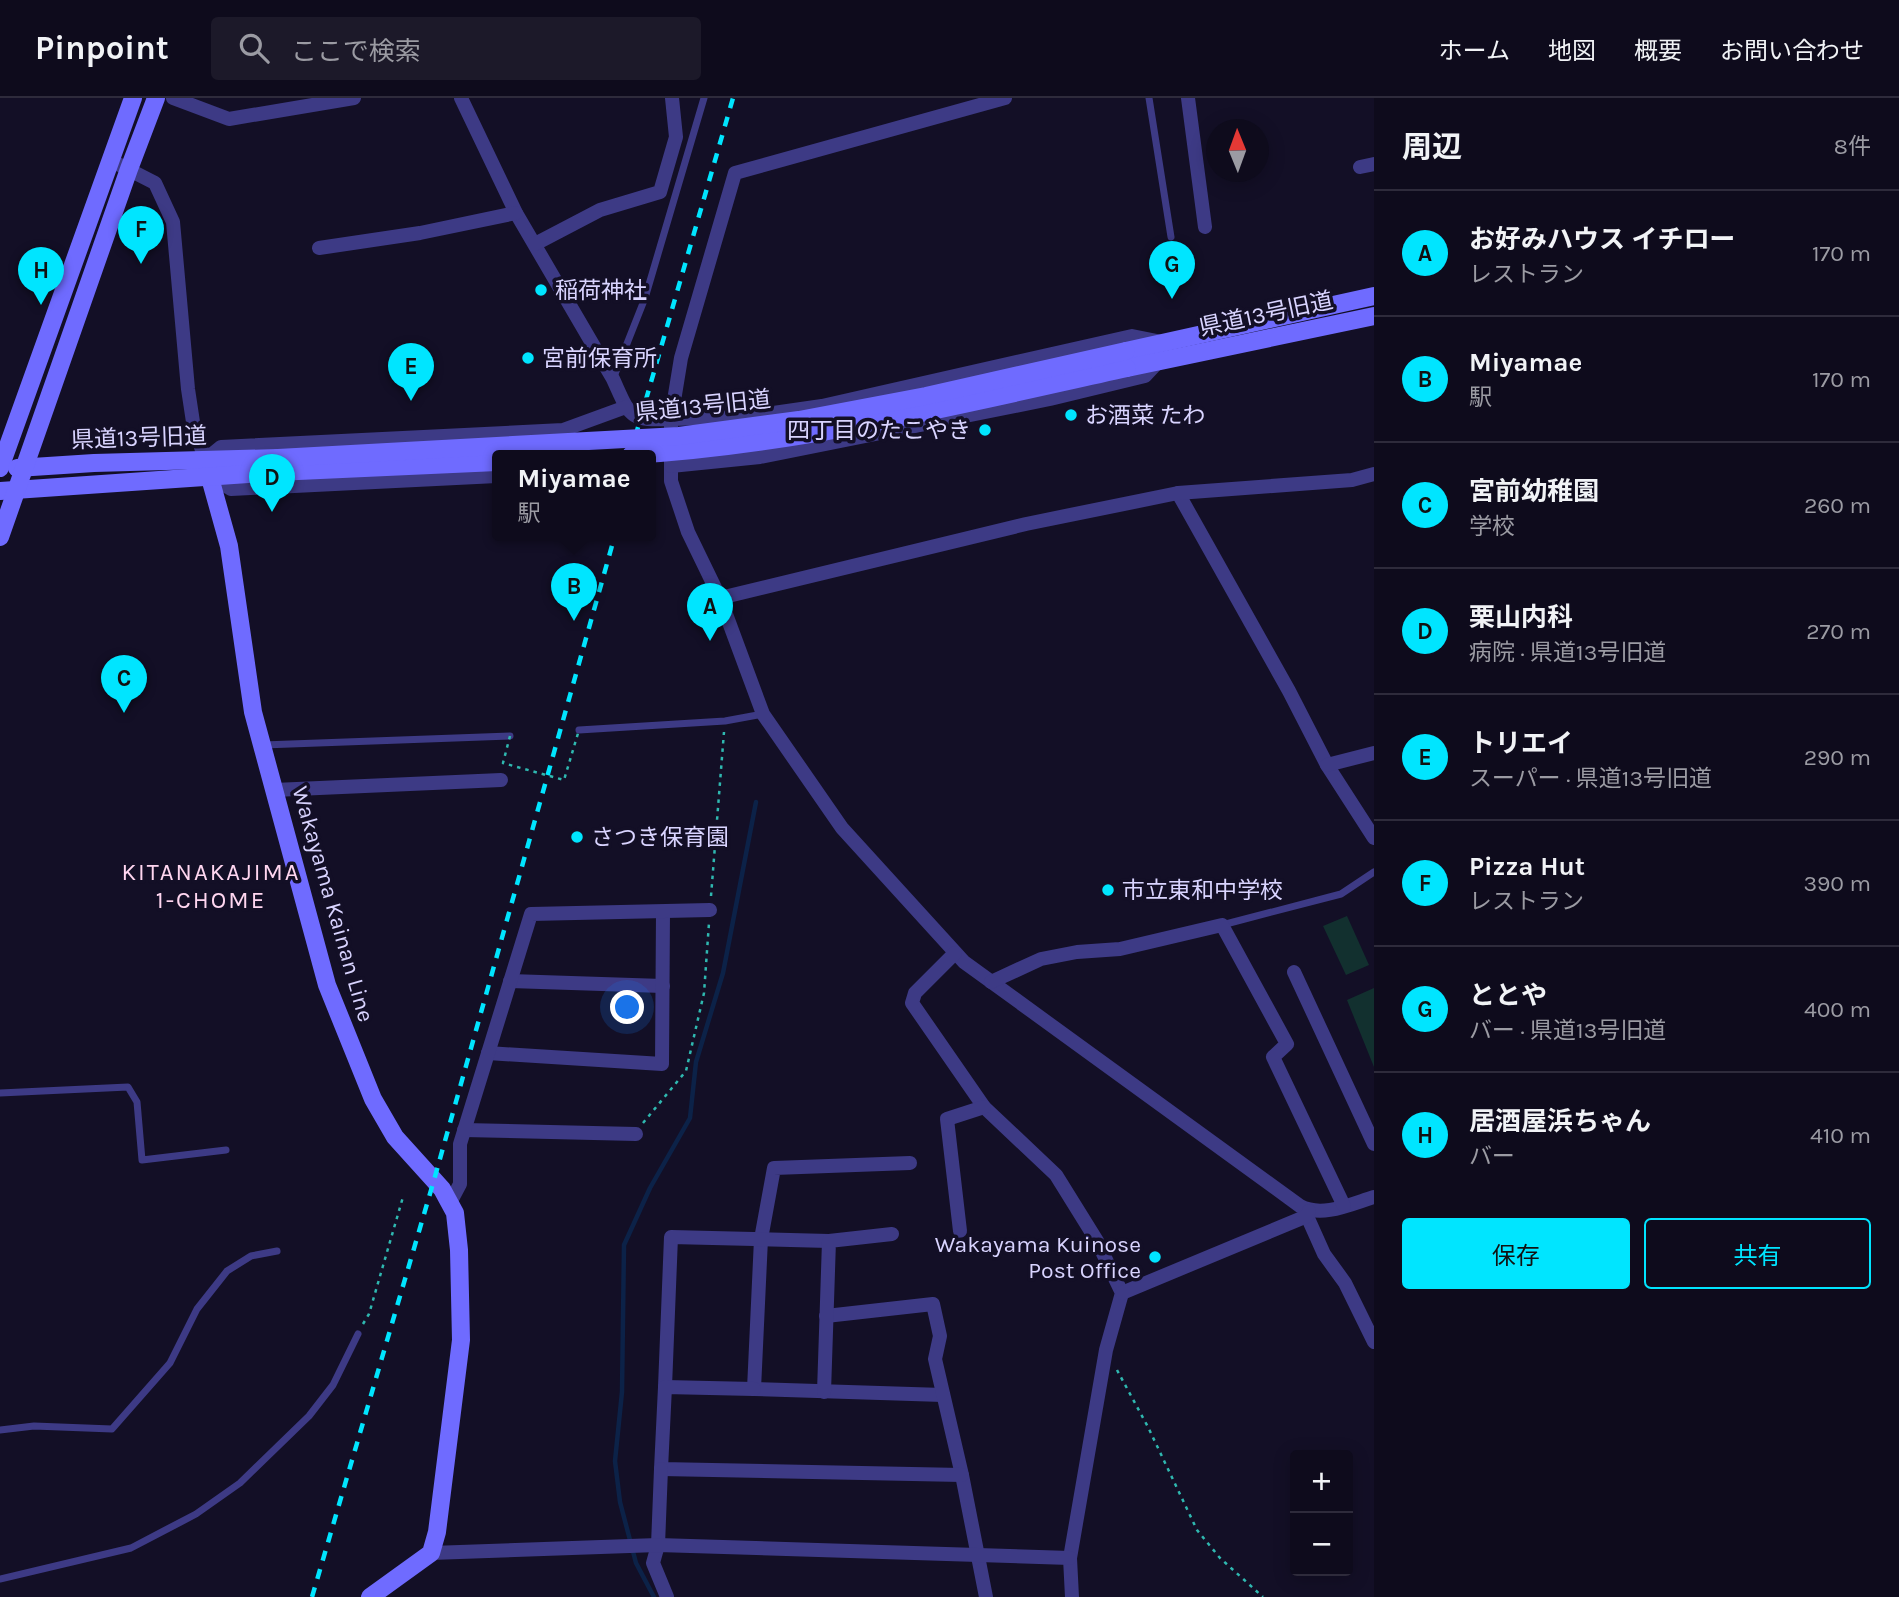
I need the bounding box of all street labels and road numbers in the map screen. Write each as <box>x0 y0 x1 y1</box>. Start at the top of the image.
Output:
street label: 県道13号旧道 <box>1197 287 1335 341</box>
street label: 県道13号旧道 <box>634 385 772 427</box>
street label: 県道13号旧道 <box>70 422 208 454</box>
street label: Wakayama Kainan Line <box>286 783 380 1025</box>

